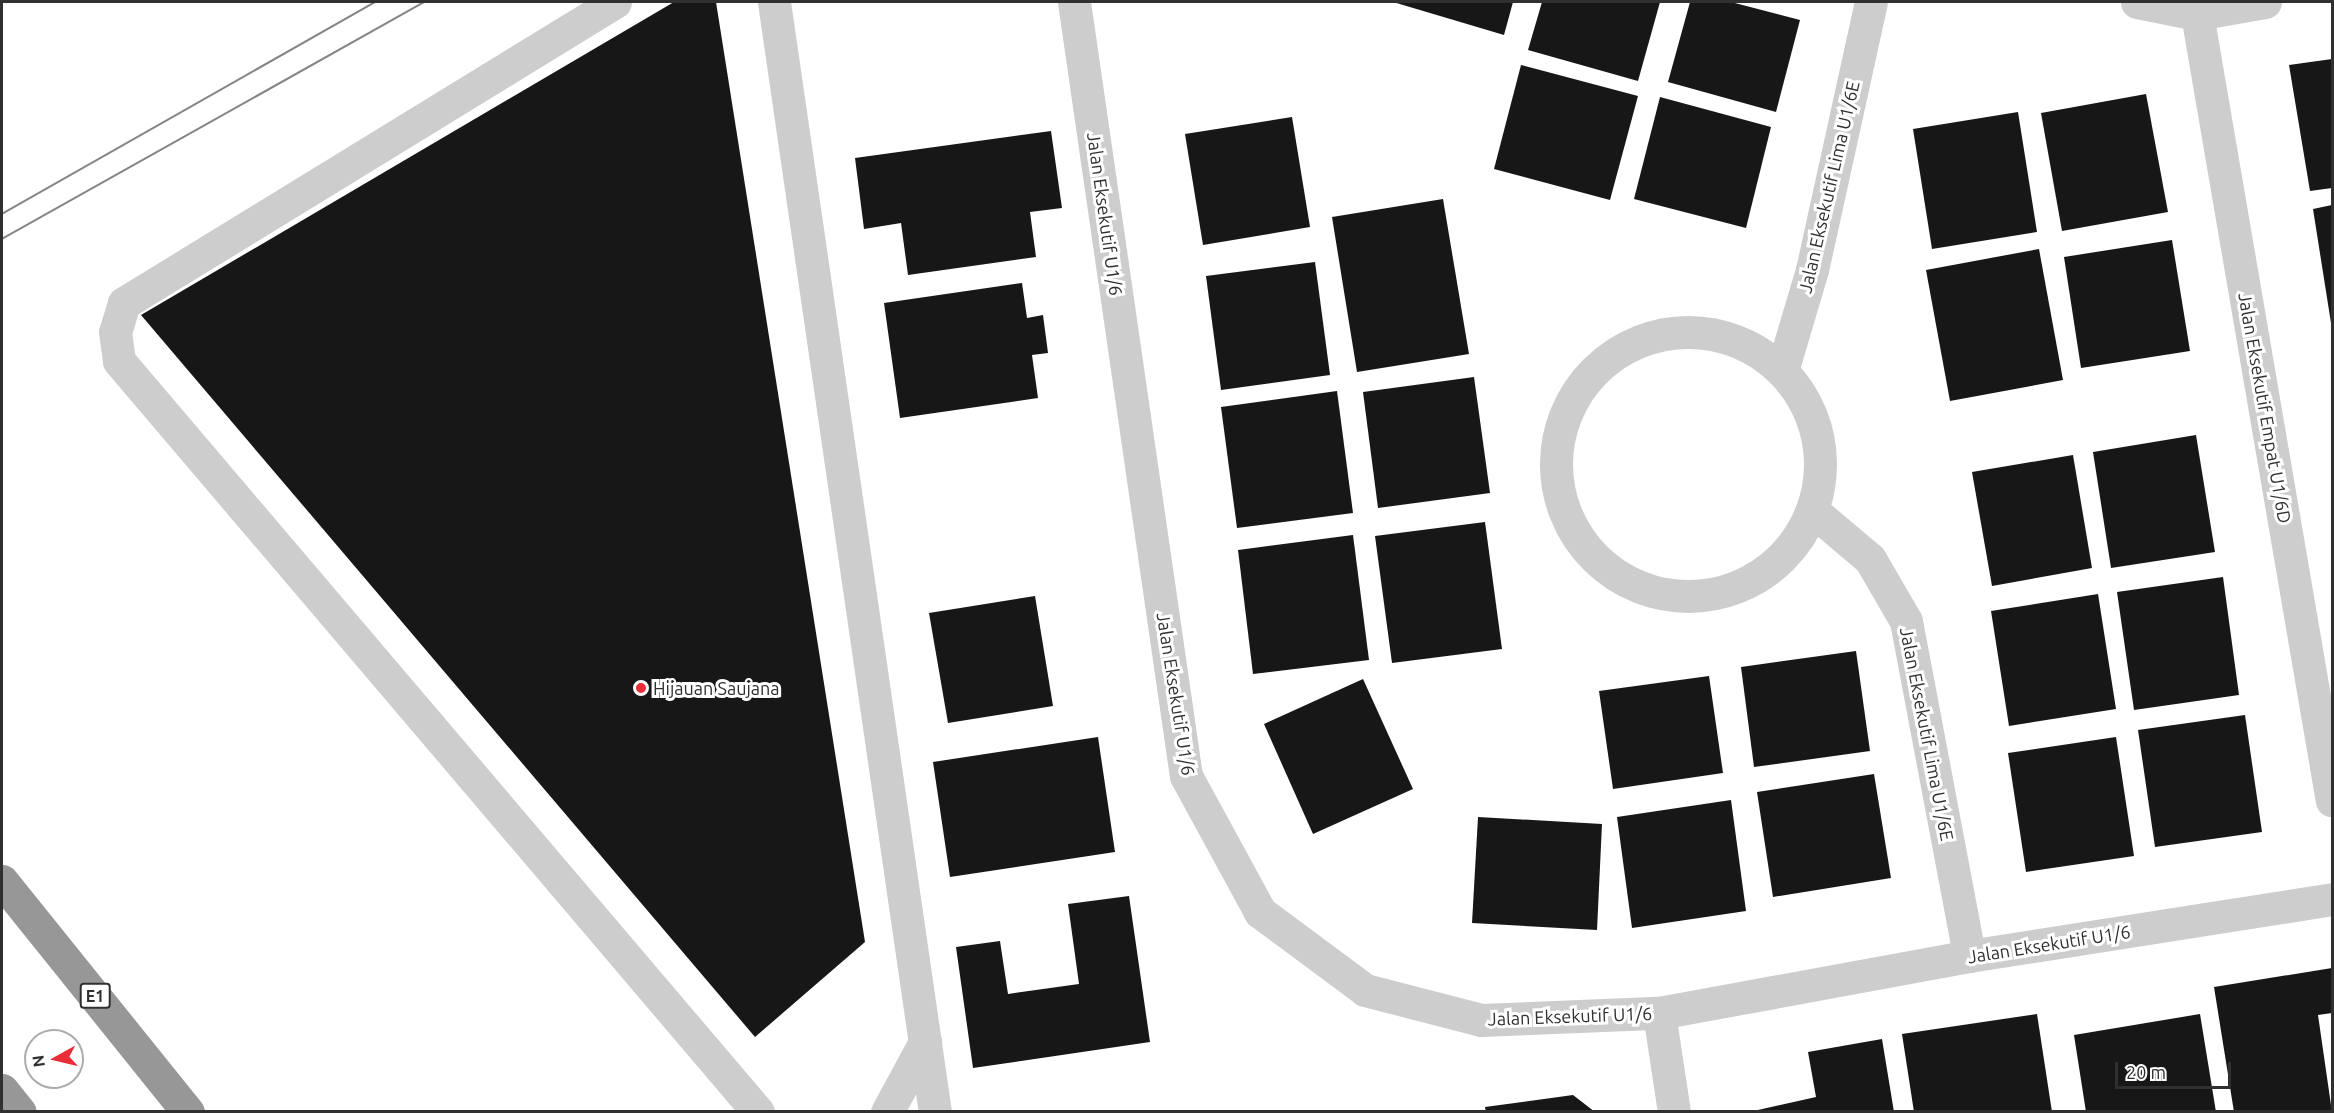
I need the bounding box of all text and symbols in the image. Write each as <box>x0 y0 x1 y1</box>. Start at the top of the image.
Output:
street label: Jalan Eksekutif Lima U1/6E <box>1794 79 1864 295</box>
street label: Jalan Eksekutif U1/6 <box>1083 131 1127 297</box>
street label: Jalan Eksekutif Empat U1/6D <box>2234 291 2296 525</box>
street label: Jalan Eksekutif U1/6 <box>1152 611 1200 777</box>
street label: Jalan Eksekutif Lima U1/6E <box>1896 625 1958 843</box>
place label: Hijauan Saujana <box>653 677 780 699</box>
marker: Hijauan Saujana <box>634 681 648 695</box>
street label: Jalan Eksekutif U1/6 <box>1966 920 2132 968</box>
road number: E1 <box>78 983 112 1009</box>
street label: Jalan Eksekutif U1/6 <box>1487 1002 1653 1030</box>
north arrow <box>24 1029 84 1089</box>
scale bar <box>2118 1050 2234 1088</box>
text: N <box>28 1054 48 1068</box>
text: 20 m <box>2126 1062 2166 1082</box>

